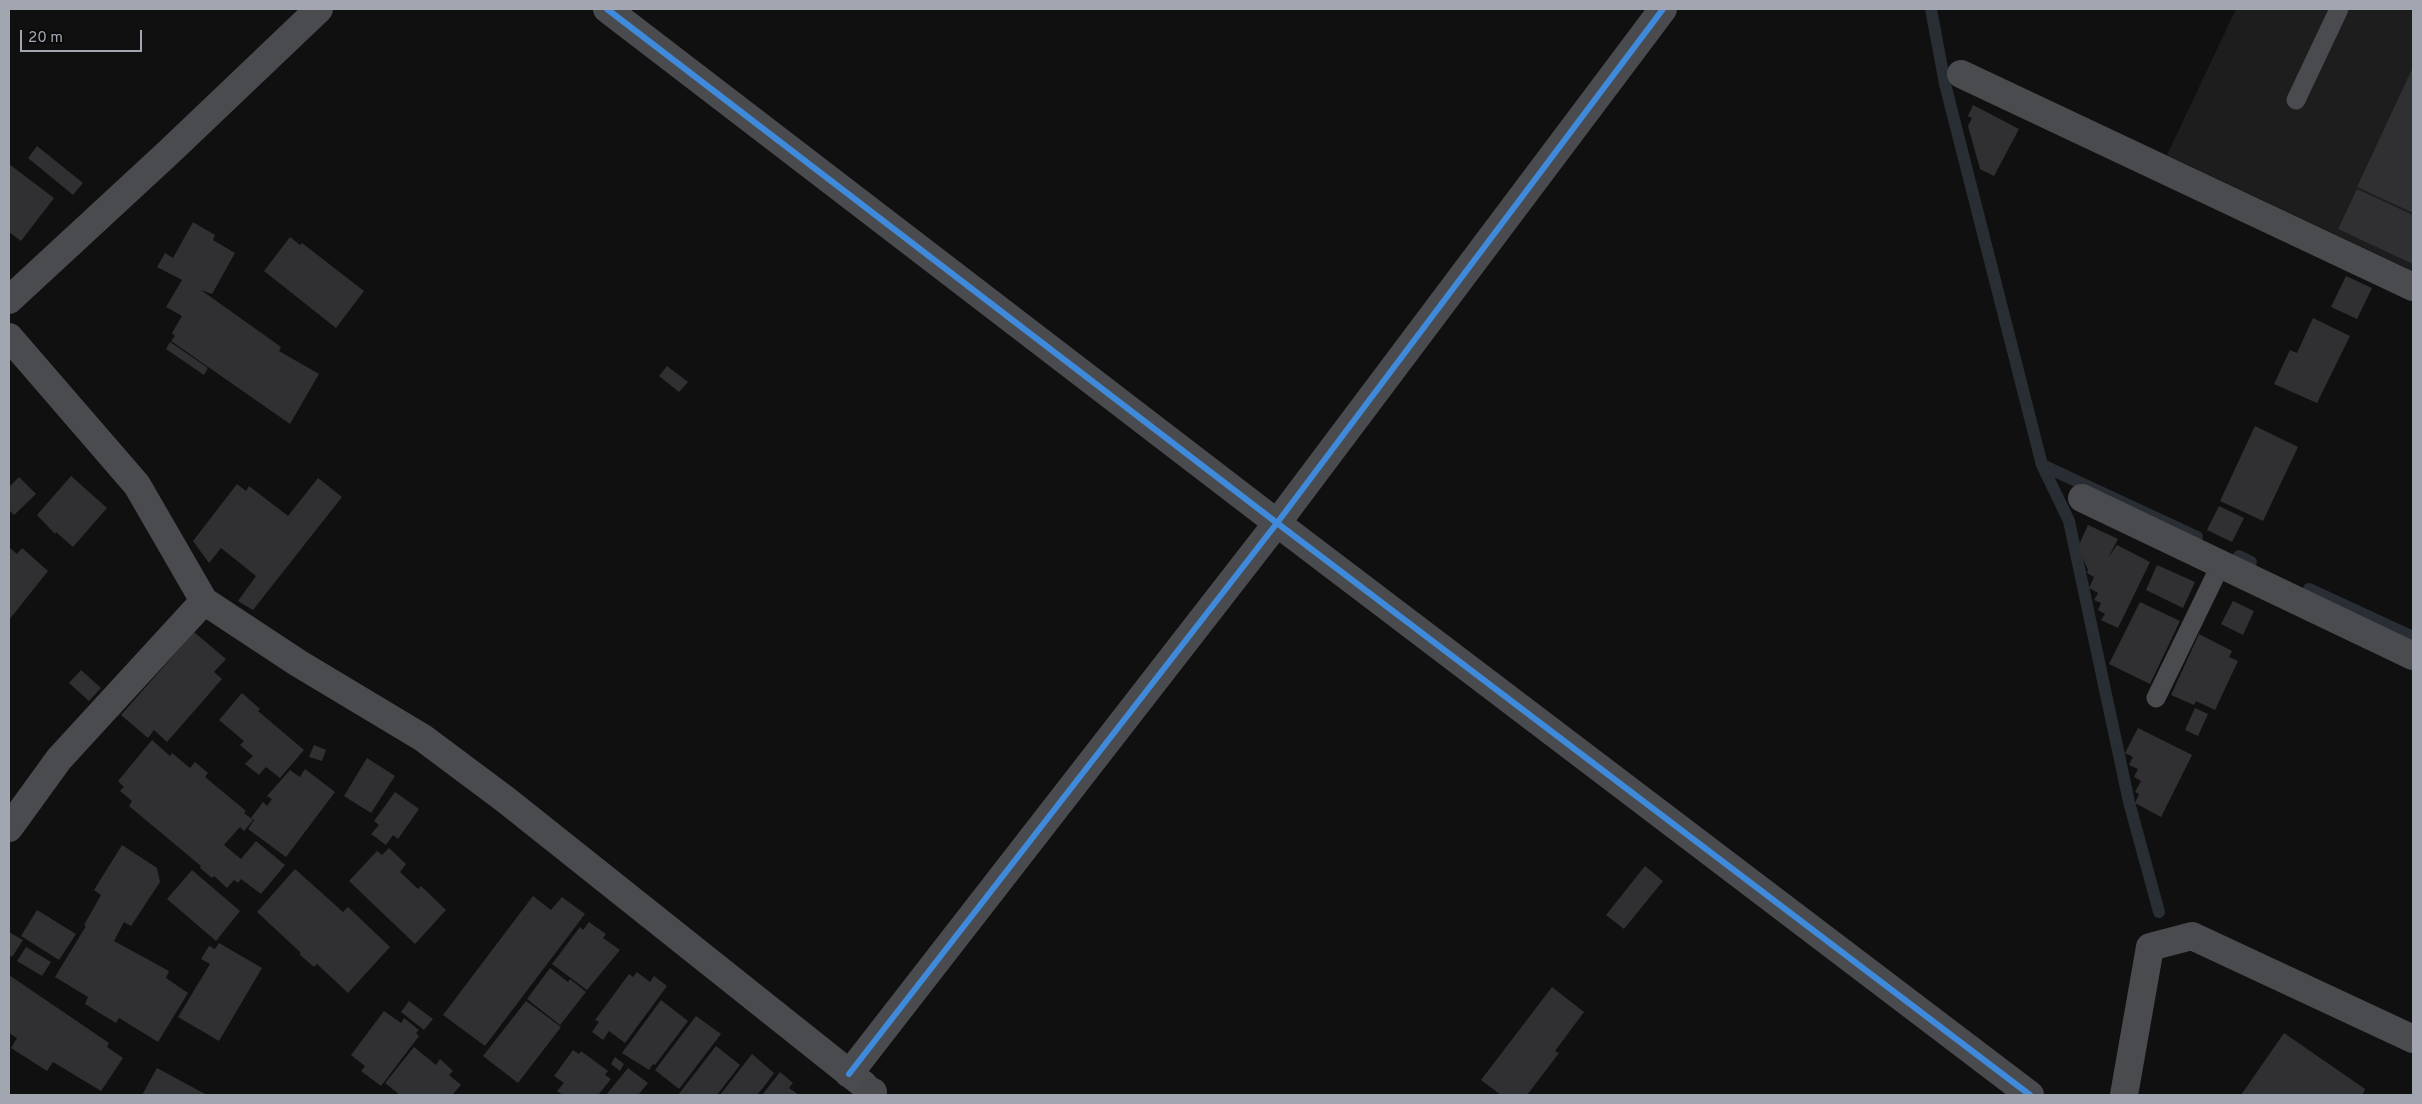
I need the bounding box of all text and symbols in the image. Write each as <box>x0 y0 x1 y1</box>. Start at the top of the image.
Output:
scale bar <box>22 20 145 52</box>
text: 20 m <box>28 29 63 48</box>

